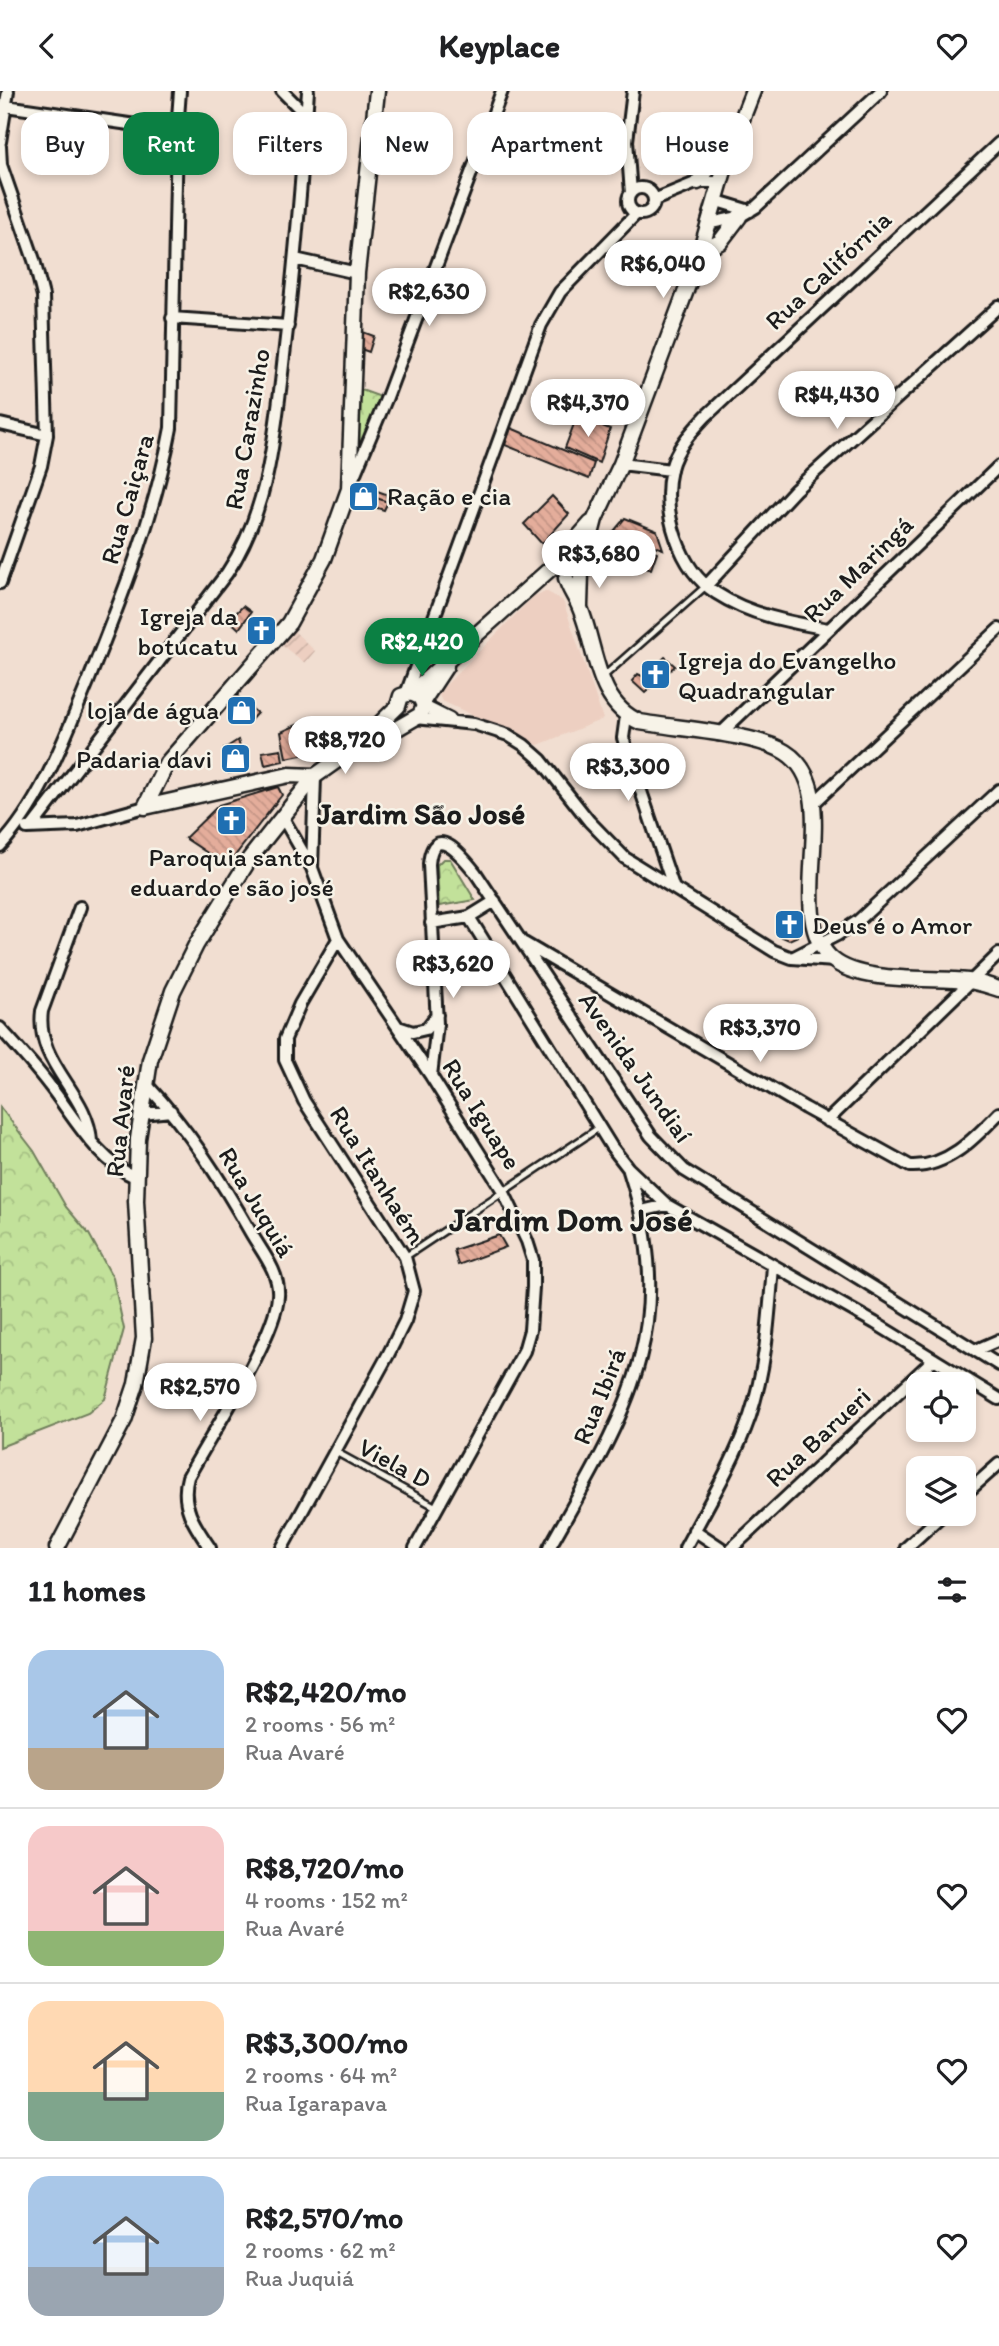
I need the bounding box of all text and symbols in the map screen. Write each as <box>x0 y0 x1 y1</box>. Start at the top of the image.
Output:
icon: back <box>28 27 66 65</box>
text: Keyplace <box>439 27 560 65</box>
icon: heart <box>933 27 971 65</box>
chip: Buy <box>21 112 109 175</box>
chip: Rent <box>123 112 219 175</box>
chip: Filters <box>233 112 347 175</box>
chip: New <box>361 112 453 175</box>
chip: Apartment <box>467 112 627 175</box>
chip: House <box>641 112 753 175</box>
street label: Rua Califórnia <box>758 203 898 337</box>
pin: R$6,040 <box>598 241 728 300</box>
text: R$6,040 <box>620 249 706 277</box>
pin: R$2,630 <box>364 268 494 328</box>
text: R$2,630 <box>388 277 470 305</box>
street label: Rua Carazinho <box>217 346 277 512</box>
pin: R$4,430 <box>772 371 902 431</box>
pin: R$4,370 <box>523 379 653 439</box>
text: R$4,430 <box>794 380 880 408</box>
text: R$4,370 <box>547 388 629 416</box>
street label: Rua Caiçara <box>93 430 161 568</box>
shop icon: Ração e cia <box>347 479 381 513</box>
place label: Ração e cia <box>387 480 511 512</box>
street label: Rua Maringá <box>796 508 920 629</box>
pin: R$3,680 <box>534 531 664 590</box>
text: R$3,680 <box>558 539 640 567</box>
place label: Igreja da botucatu <box>137 600 238 662</box>
church icon: Igreja da botucatu <box>244 614 278 648</box>
pin: R$2,420 <box>357 619 487 678</box>
text: R$2,420 <box>380 627 464 655</box>
place label: Igreja do Evangelho Quadrangular <box>678 644 896 706</box>
church icon: Igreja do Evangelho Quadrangular <box>638 658 672 692</box>
shop icon: loja de água <box>225 693 259 727</box>
place label: loja de água <box>87 694 219 726</box>
pin: R$8,720 <box>280 717 410 776</box>
text: R$8,720 <box>304 725 386 753</box>
shop icon: Padaria davi <box>218 742 252 776</box>
place label: Padaria davi <box>76 743 212 775</box>
pin: R$3,300 <box>563 743 693 803</box>
text: R$3,300 <box>586 752 670 780</box>
district label: Jardim São José <box>316 795 525 832</box>
church icon: Paroquia santo eduardo e são josé <box>215 804 249 838</box>
place label: Paroquia santo eduardo e são josé <box>130 841 334 903</box>
church icon: Deus é o Amor <box>772 908 806 942</box>
place label: Deus é o Amor <box>812 909 972 941</box>
pin: R$3,620 <box>388 941 518 1000</box>
text: R$3,620 <box>412 949 494 977</box>
street label: Avenida Jundiaí <box>572 985 700 1149</box>
pin: R$3,370 <box>695 1005 825 1064</box>
text: R$3,370 <box>719 1013 801 1041</box>
street label: Rua Iguape <box>435 1053 529 1175</box>
street label: Rua Avaré <box>98 1063 142 1179</box>
street label: Rua Itanhaém <box>323 1100 433 1250</box>
street label: Rua Juquiá <box>212 1141 303 1263</box>
district label: Jardim Dom José <box>448 1200 693 1239</box>
street label: Rua Ibirá <box>565 1342 633 1449</box>
pin: R$2,570 <box>135 1363 265 1423</box>
text: R$2,570 <box>160 1372 240 1400</box>
map controls <box>906 1372 976 1526</box>
button: locate <box>906 1372 976 1442</box>
street label: Rua Barueri <box>759 1380 877 1494</box>
street label: Viela D <box>353 1431 437 1495</box>
button: layers <box>906 1456 976 1526</box>
icon: filters <box>933 1571 971 1609</box>
text: 11 homes <box>28 1572 146 1609</box>
text: R$2,420/mo <box>245 1673 407 1710</box>
icon: home <box>84 1678 168 1762</box>
icon: heart <box>933 1701 971 1739</box>
text: 2 rooms · 56 m² <box>245 1710 396 1738</box>
text: Rua Avaré <box>245 1738 345 1766</box>
text: R$8,720/mo <box>245 1849 404 1886</box>
icon: home <box>84 1854 168 1938</box>
icon: heart <box>933 1877 971 1915</box>
text: 4 rooms · 152 m² <box>245 1886 408 1914</box>
text: Rua Avaré <box>245 1914 345 1942</box>
text: R$3,300/mo <box>245 2024 408 2061</box>
icon: home <box>84 2029 168 2113</box>
icon: heart <box>933 2052 971 2090</box>
text: 2 rooms · 64 m² <box>245 2061 397 2089</box>
text: Rua Igarapava <box>245 2089 387 2117</box>
text: R$2,570/mo <box>245 2199 403 2236</box>
icon: home <box>84 2204 168 2288</box>
icon: heart <box>933 2227 971 2265</box>
text: 2 rooms · 62 m² <box>245 2236 396 2264</box>
text: Rua Juquiá <box>245 2264 354 2292</box>

